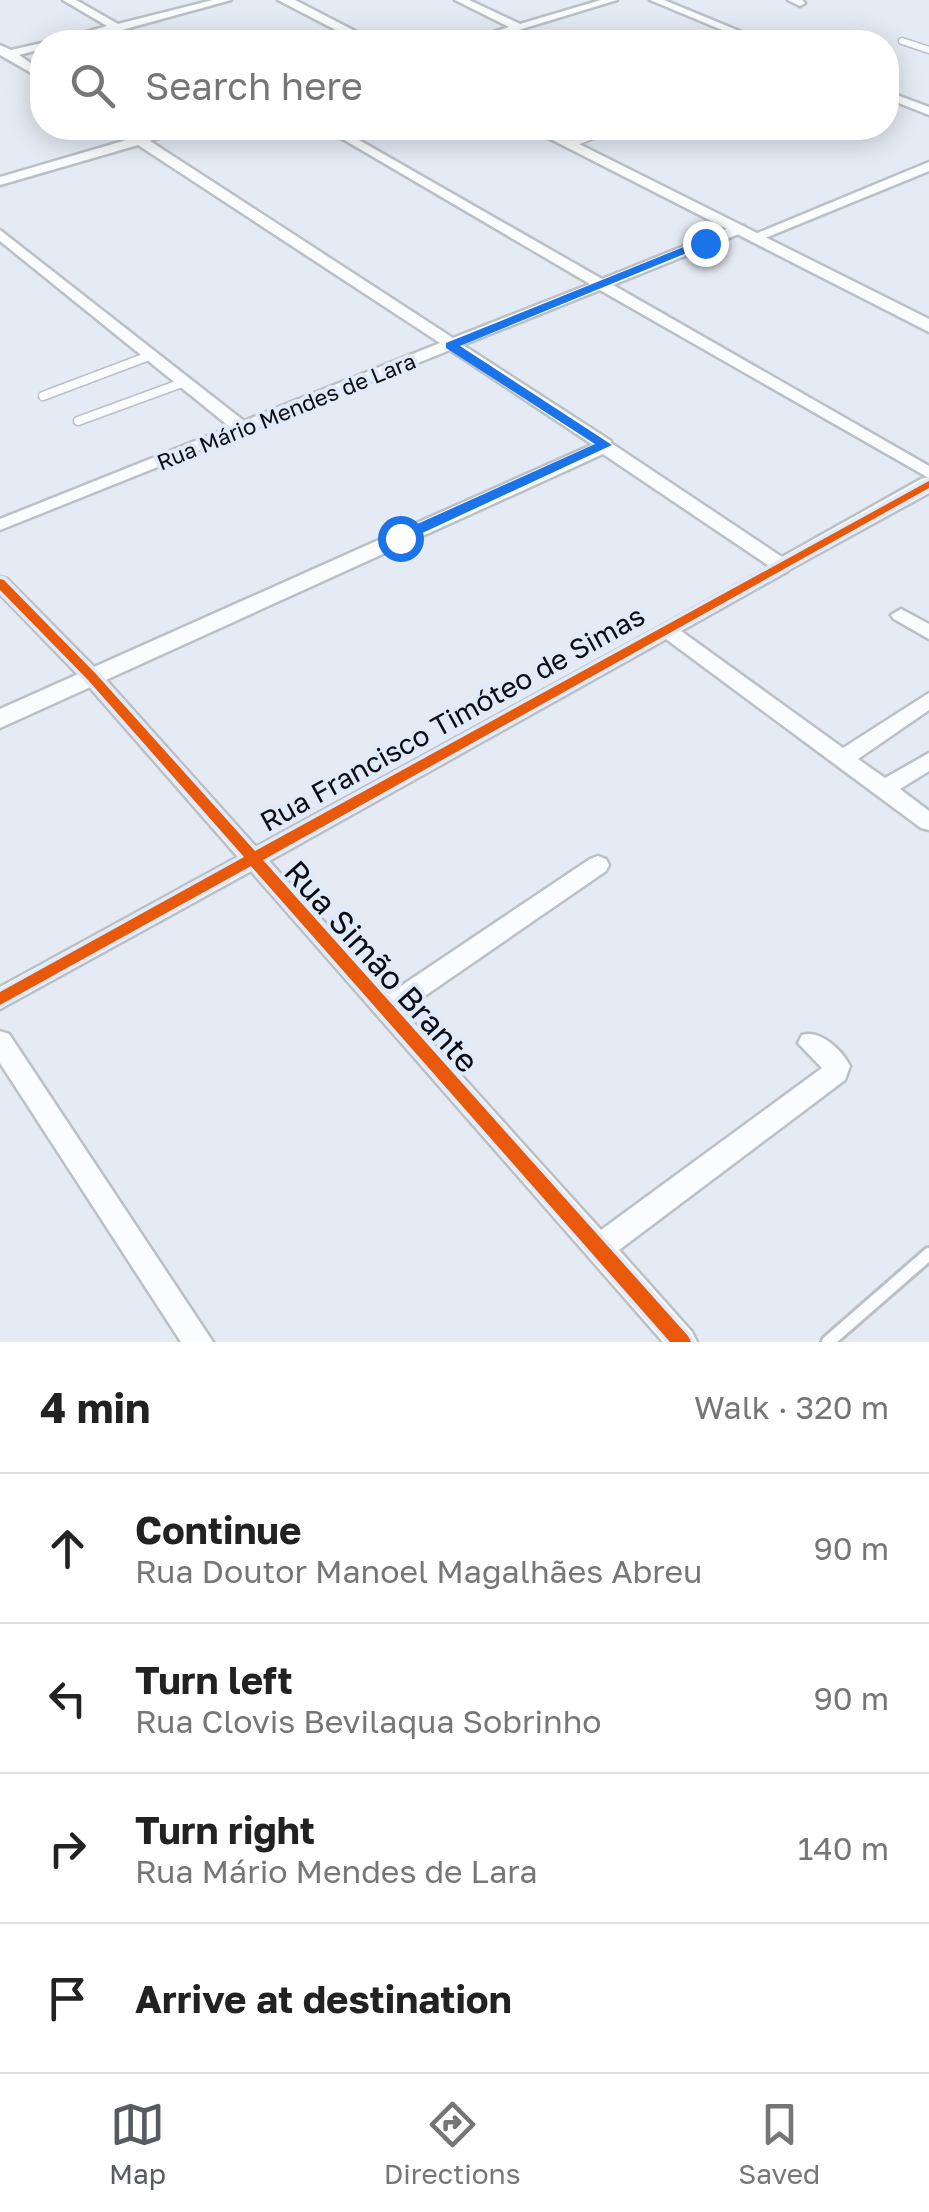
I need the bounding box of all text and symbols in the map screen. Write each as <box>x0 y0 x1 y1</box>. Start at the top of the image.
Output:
search box <box>30 30 899 140</box>
icon: search <box>65 58 120 113</box>
text: Search here <box>145 63 363 108</box>
route end <box>683 221 729 267</box>
street label: Rua Mário Mendes de Lara <box>153 347 419 475</box>
route start <box>378 516 424 562</box>
street label: Rua Francisco Timóteo de Simas <box>254 598 650 838</box>
street label: Rua Simão Brante <box>277 852 487 1080</box>
text: 4 min <box>40 1382 150 1432</box>
text: Walk · 320 m <box>694 1388 889 1426</box>
text: Continue <box>135 1507 301 1552</box>
icon: ahead <box>40 1521 95 1576</box>
text: 90 m <box>813 1529 889 1567</box>
text: Rua Doutor Manoel Magalhães Abreu <box>135 1552 702 1590</box>
text: Turn left <box>135 1657 293 1702</box>
icon: left <box>40 1671 95 1726</box>
text: 90 m <box>813 1679 889 1717</box>
text: Rua Clovis Bevilaqua Sobrinho <box>135 1702 602 1740</box>
text: Turn right <box>135 1807 315 1852</box>
icon: right <box>40 1821 95 1876</box>
text: 140 m <box>798 1829 889 1867</box>
text: Rua Mário Mendes de Lara <box>135 1852 538 1890</box>
icon: arrive <box>40 1971 95 2026</box>
text: Arrive at destination <box>135 1976 512 2021</box>
tab: Map <box>109 2097 166 2190</box>
tab: Directions <box>384 2097 521 2190</box>
tab: Saved <box>738 2097 820 2190</box>

